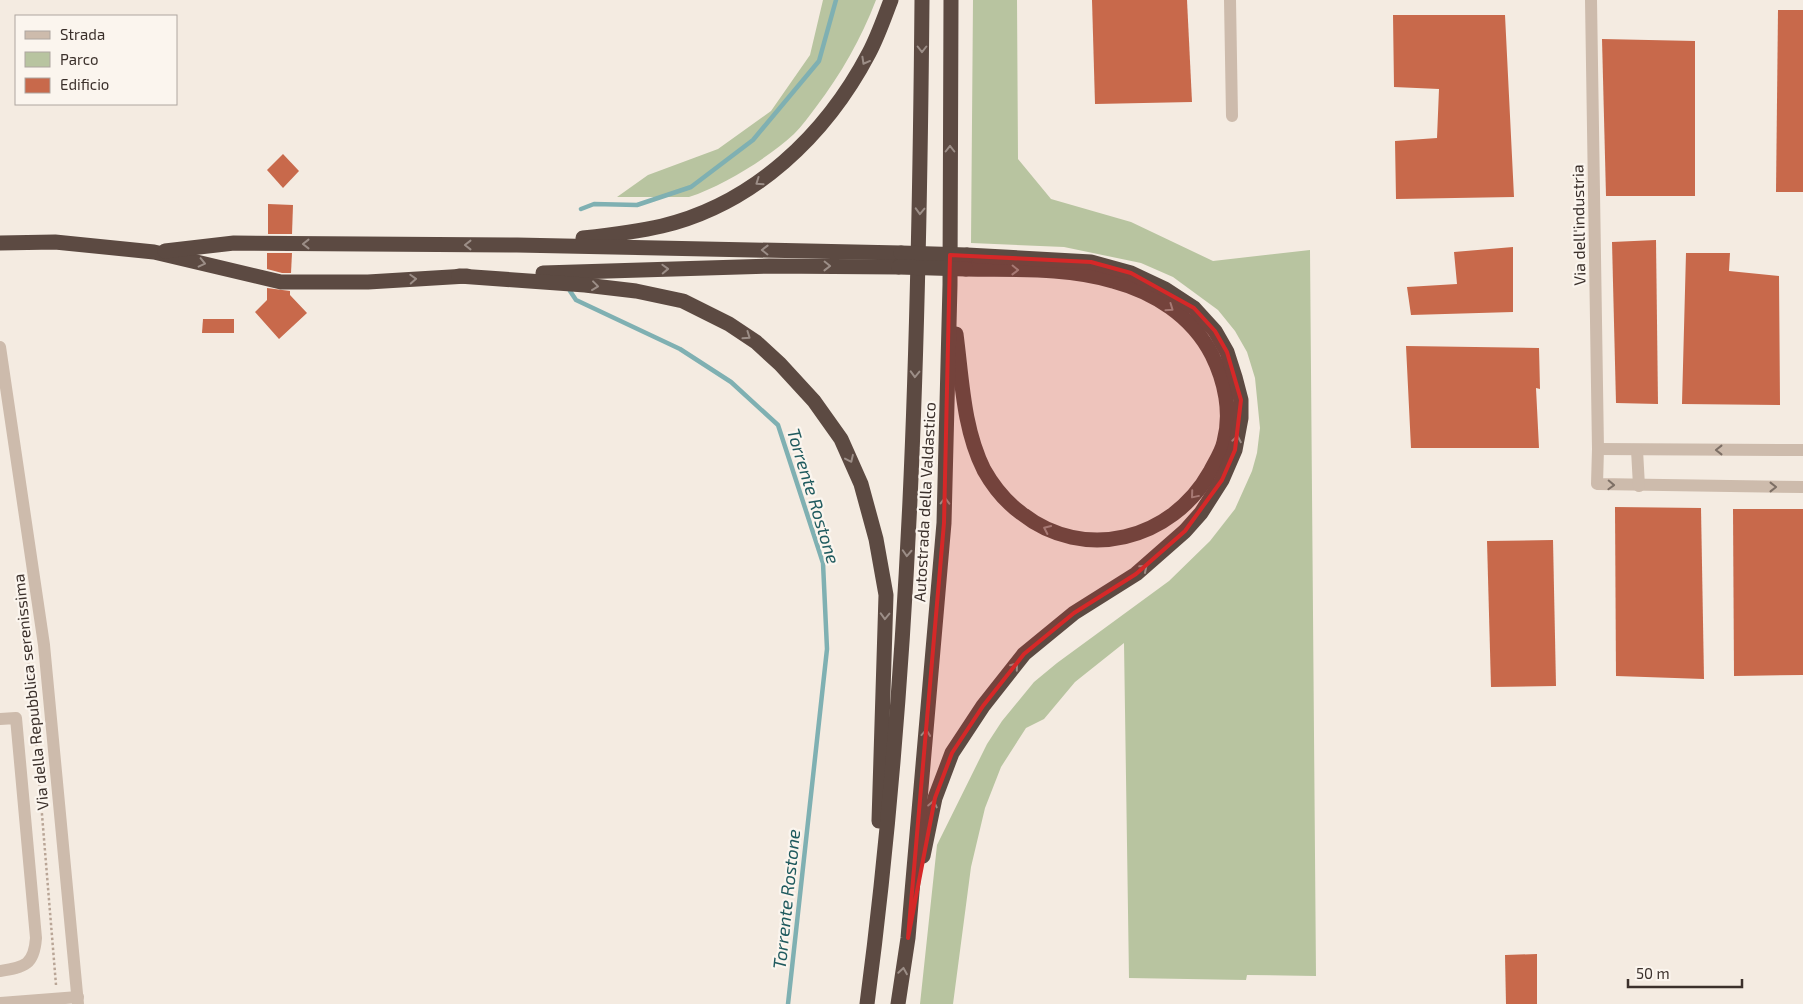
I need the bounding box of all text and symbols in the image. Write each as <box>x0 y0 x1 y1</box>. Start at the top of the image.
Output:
legend <box>15 15 178 105</box>
text: Strada <box>60 25 105 43</box>
one-way arrow <box>917 45 927 53</box>
text: Parco <box>60 50 99 68</box>
one-way arrow <box>861 55 871 64</box>
text: Edificio <box>60 75 109 93</box>
one-way arrow <box>945 145 955 152</box>
street label: Via dell'industria <box>1567 164 1589 286</box>
one-way arrow <box>755 176 764 185</box>
one-way arrow <box>914 207 925 215</box>
one-way arrow <box>302 239 310 249</box>
one-way arrow <box>464 240 472 250</box>
one-way arrow <box>760 244 768 255</box>
one-way arrow <box>197 257 206 268</box>
one-way arrow <box>824 261 832 271</box>
one-way arrow <box>662 264 669 274</box>
one-way arrow <box>1012 265 1019 275</box>
one-way arrow <box>410 273 418 284</box>
one-way arrow <box>591 280 599 291</box>
one-way arrow <box>1164 302 1174 311</box>
one-way arrow <box>741 330 751 339</box>
one-way arrow <box>910 370 920 378</box>
street label: Autostrada della Valdastico <box>909 402 939 602</box>
water label: Torrente Rostone <box>783 426 845 567</box>
one-way arrow <box>1232 435 1242 444</box>
one-way arrow <box>1715 445 1723 455</box>
one-way arrow <box>844 454 854 463</box>
one-way arrow <box>1607 479 1615 490</box>
one-way arrow <box>1770 482 1777 492</box>
one-way arrow <box>1191 489 1200 498</box>
one-way arrow <box>939 497 950 505</box>
one-way arrow <box>1043 525 1052 535</box>
one-way arrow <box>901 550 912 558</box>
one-way arrow <box>1138 565 1147 574</box>
street label: Via della Repubblica serenissima <box>8 573 52 811</box>
one-way arrow <box>880 613 891 621</box>
one-way arrow <box>1009 662 1018 671</box>
one-way arrow <box>920 728 931 736</box>
one-way arrow <box>928 800 938 809</box>
water label: Torrente Rostone <box>768 828 804 970</box>
scale bar <box>1628 956 1742 988</box>
text: 50 m <box>1636 964 1670 982</box>
one-way arrow <box>897 967 907 975</box>

